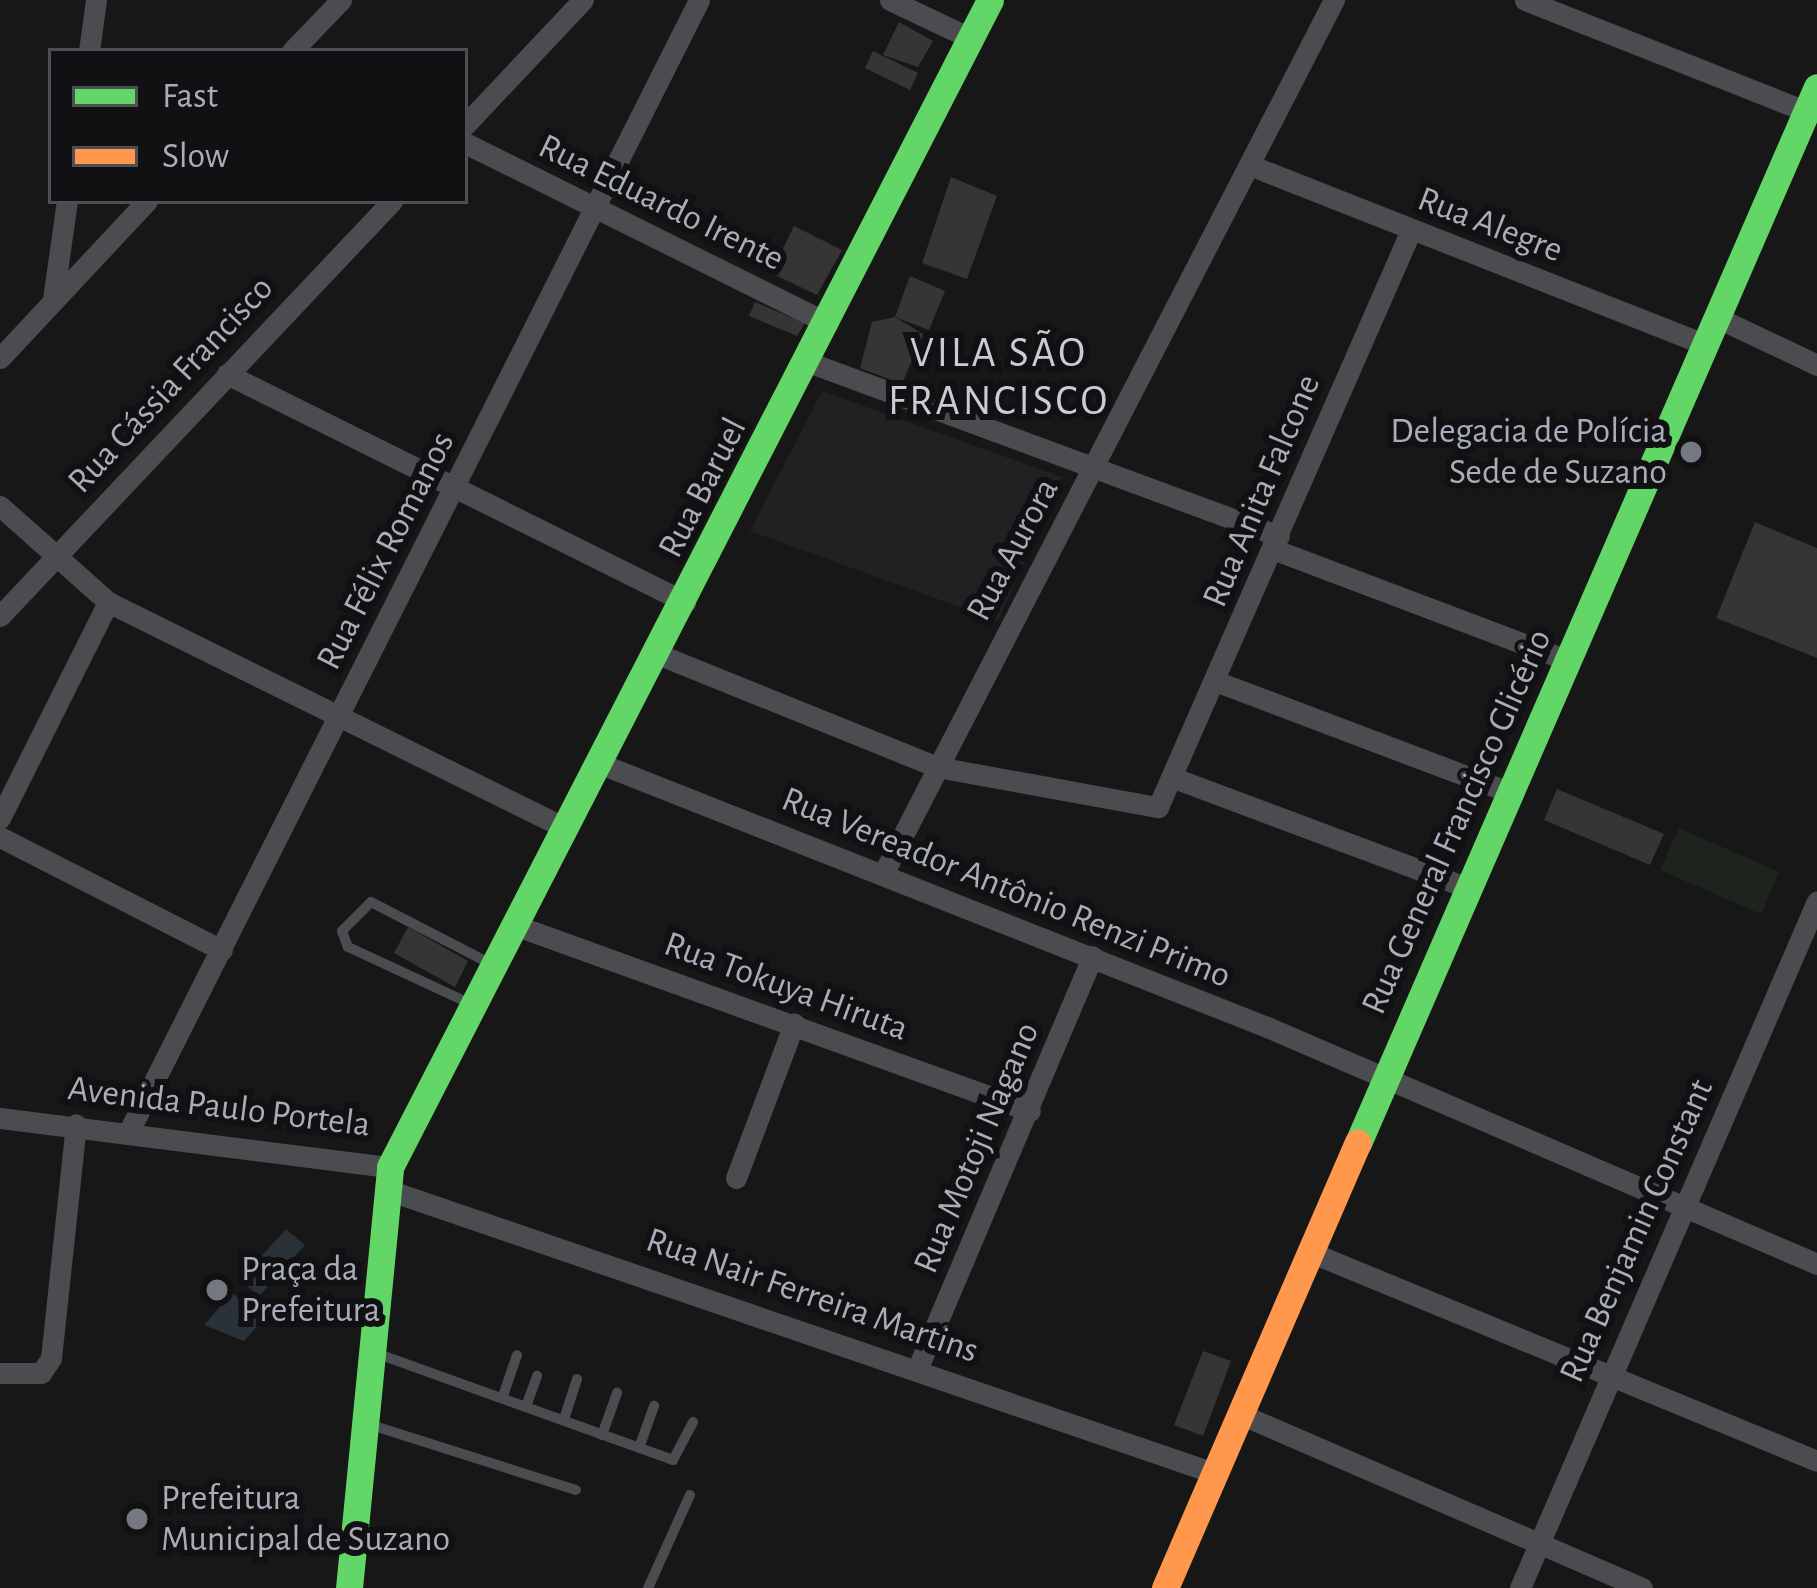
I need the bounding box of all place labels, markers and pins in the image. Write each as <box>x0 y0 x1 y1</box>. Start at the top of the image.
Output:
place label: Delegacia de Polícia Sede de Suzano <box>1390 409 1667 494</box>
marker: Delegacia de Polícia Sede de Suzano <box>1678 439 1704 465</box>
place label: Praça da Prefeitura <box>241 1247 380 1332</box>
marker: Praça da Prefeitura <box>204 1277 230 1303</box>
place label: Prefeitura Municipal de Suzano <box>161 1476 450 1561</box>
marker: Prefeitura Municipal de Suzano <box>124 1506 150 1532</box>

